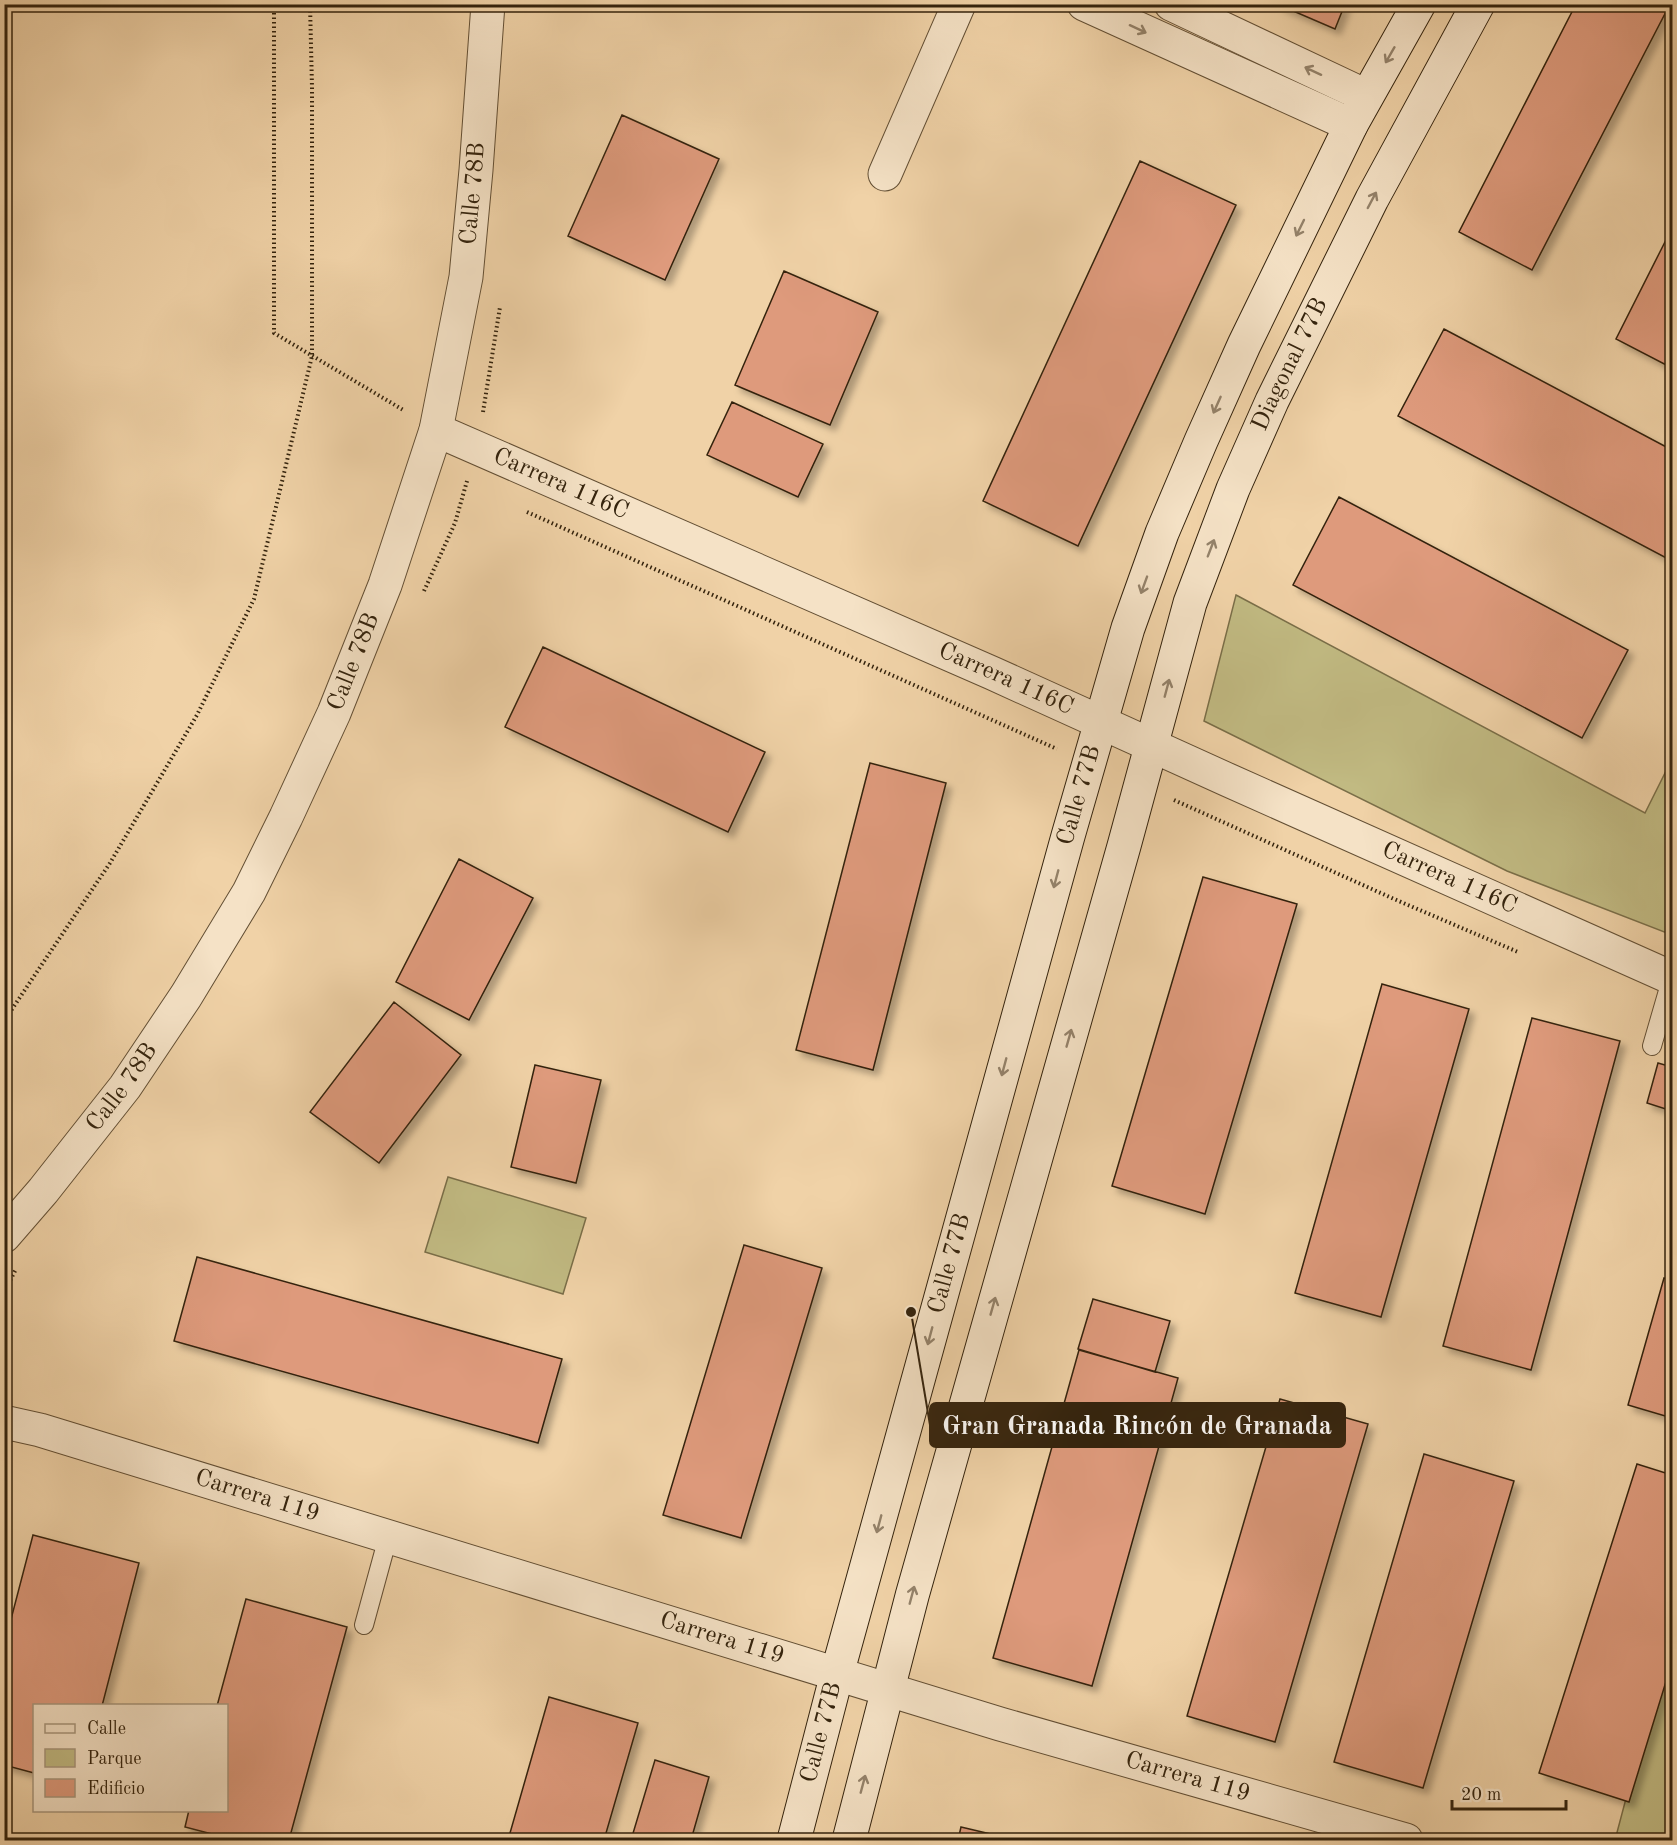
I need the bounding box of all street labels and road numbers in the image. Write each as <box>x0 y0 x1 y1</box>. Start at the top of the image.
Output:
street label: Calle 78B <box>457 141 490 246</box>
street label: Diagonal 77B <box>1248 294 1333 435</box>
street label: Carrera 116C <box>489 444 632 524</box>
street label: Calle 78B <box>324 610 384 715</box>
street label: Carrera 116C <box>935 639 1077 720</box>
street label: Calle 77B <box>1054 743 1106 848</box>
street label: Carrera 116C <box>1378 838 1520 919</box>
street label: Calle 78B <box>82 1039 163 1136</box>
street label: Calle 77B <box>925 1211 975 1317</box>
street label: Carrera 119 <box>192 1466 322 1527</box>
street label: Carrera 119 <box>657 1608 787 1669</box>
street label: Calle 77B <box>797 1680 846 1785</box>
street label: Carrera 119 <box>1122 1748 1253 1807</box>

